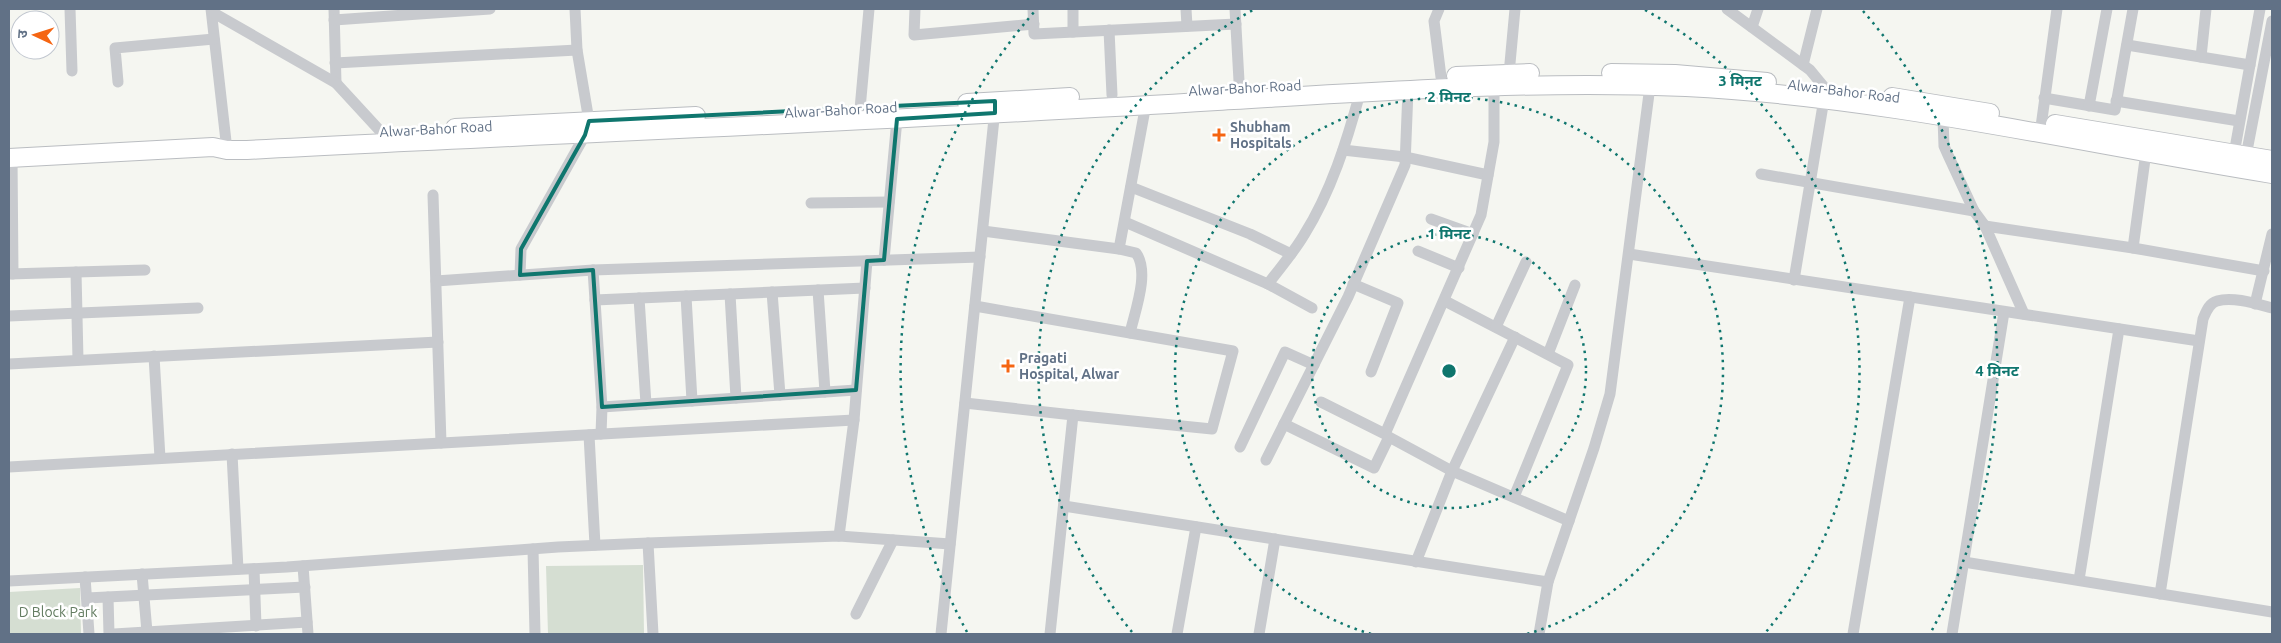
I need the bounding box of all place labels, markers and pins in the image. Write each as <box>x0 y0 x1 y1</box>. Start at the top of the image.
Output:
place label: Shubham Hospitals <box>1230 119 1292 151</box>
marker: Shubham Hospitals <box>1212 128 1226 142</box>
place label: Pragati Hospital, Alwar <box>1019 350 1120 382</box>
marker: Pragati Hospital, Alwar <box>1001 359 1015 373</box>
centre of rings <box>1440 362 1458 380</box>

